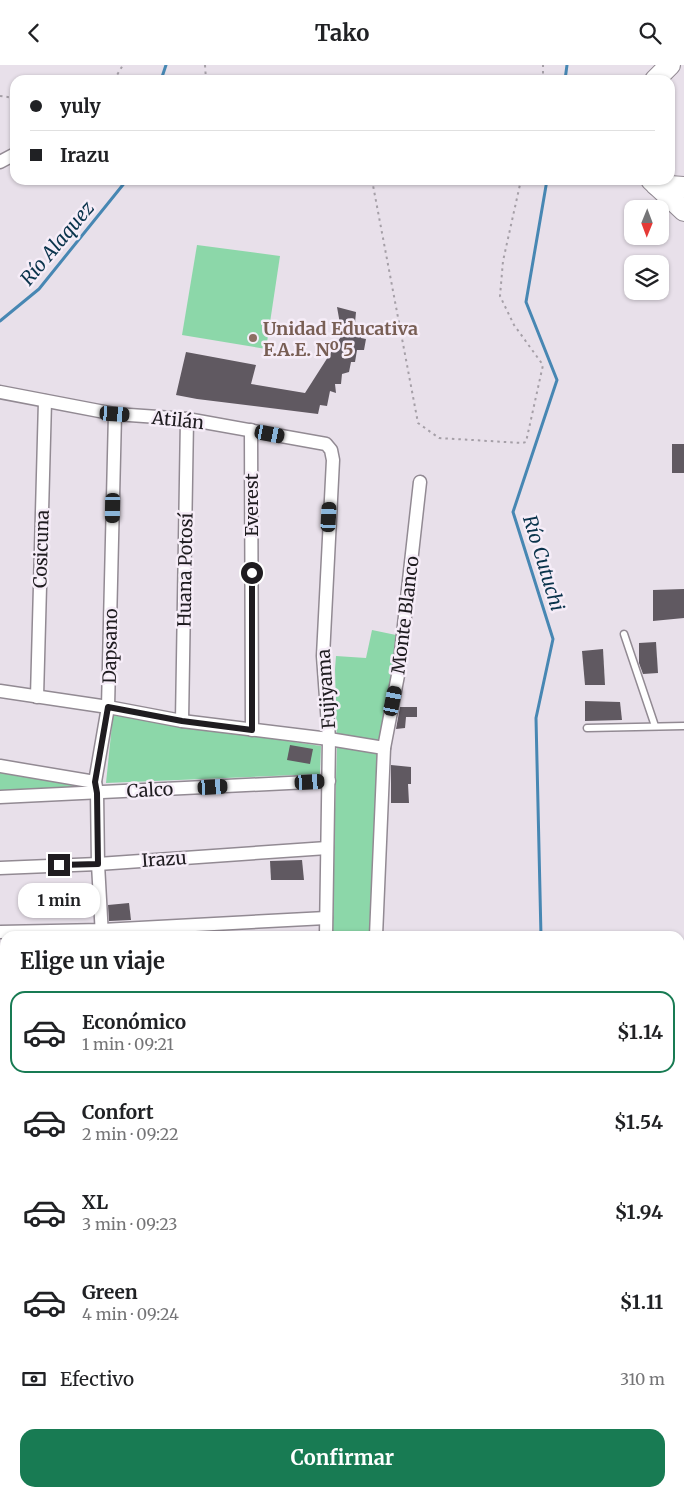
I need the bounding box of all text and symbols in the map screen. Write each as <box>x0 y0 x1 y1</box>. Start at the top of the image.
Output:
icon: back <box>20 19 48 47</box>
text: Tako <box>315 19 369 47</box>
icon: search <box>636 19 664 47</box>
text: yuly <box>60 94 101 118</box>
text: Irazu <box>60 143 109 167</box>
water label: Río Alaquez <box>15 196 99 290</box>
north arrow <box>624 200 669 245</box>
map controls <box>624 200 669 300</box>
button: layers <box>624 255 669 300</box>
place label: Unidad Educativa F.A.E. Nº 5 <box>263 317 418 361</box>
marker: Unidad Educativa F.A.E. Nº 5 <box>247 332 259 344</box>
car <box>99 405 130 423</box>
street label: Atilán <box>150 406 205 434</box>
car <box>253 424 286 444</box>
street label: Everest <box>240 473 263 537</box>
car <box>105 493 120 523</box>
car <box>320 502 337 532</box>
street label: Cosicuna <box>28 509 54 589</box>
street label: Huana Potosí <box>173 512 198 627</box>
water label: Río Cutuchi <box>518 512 570 614</box>
street label: Monte Blanco <box>386 555 424 675</box>
route start <box>241 562 263 584</box>
street label: Dapsano <box>98 608 122 684</box>
street label: Fujiyama <box>312 648 340 730</box>
car <box>382 685 403 717</box>
car <box>294 774 325 790</box>
street label: Calco <box>126 777 174 803</box>
car <box>197 779 228 795</box>
street label: Irazu <box>141 846 187 872</box>
route end <box>48 854 70 876</box>
callout: 1 min <box>18 883 100 917</box>
text: 1 min <box>37 890 81 910</box>
text: Elige un viaje <box>20 947 165 975</box>
icon: car <box>22 1010 67 1055</box>
text: Económico <box>82 1010 186 1034</box>
text: $1.14 <box>617 1020 663 1044</box>
text: 1 min · 09:21 <box>82 1034 174 1054</box>
icon: car <box>22 1100 67 1145</box>
text: Confort <box>82 1100 154 1124</box>
text: $1.54 <box>614 1110 663 1134</box>
text: 2 min · 09:22 <box>82 1124 178 1144</box>
icon: car <box>22 1190 67 1235</box>
text: XL <box>82 1190 108 1214</box>
text: $1.94 <box>615 1200 663 1224</box>
text: 3 min · 09:23 <box>82 1214 177 1234</box>
icon: car <box>22 1280 67 1325</box>
text: Green <box>82 1280 138 1304</box>
text: $1.11 <box>620 1290 663 1314</box>
text: 4 min · 09:24 <box>82 1304 179 1324</box>
icon: cash <box>20 1365 48 1393</box>
text: Efectivo <box>60 1367 134 1391</box>
text: 310 m <box>620 1369 665 1389</box>
button: Confirmar <box>20 1429 665 1487</box>

